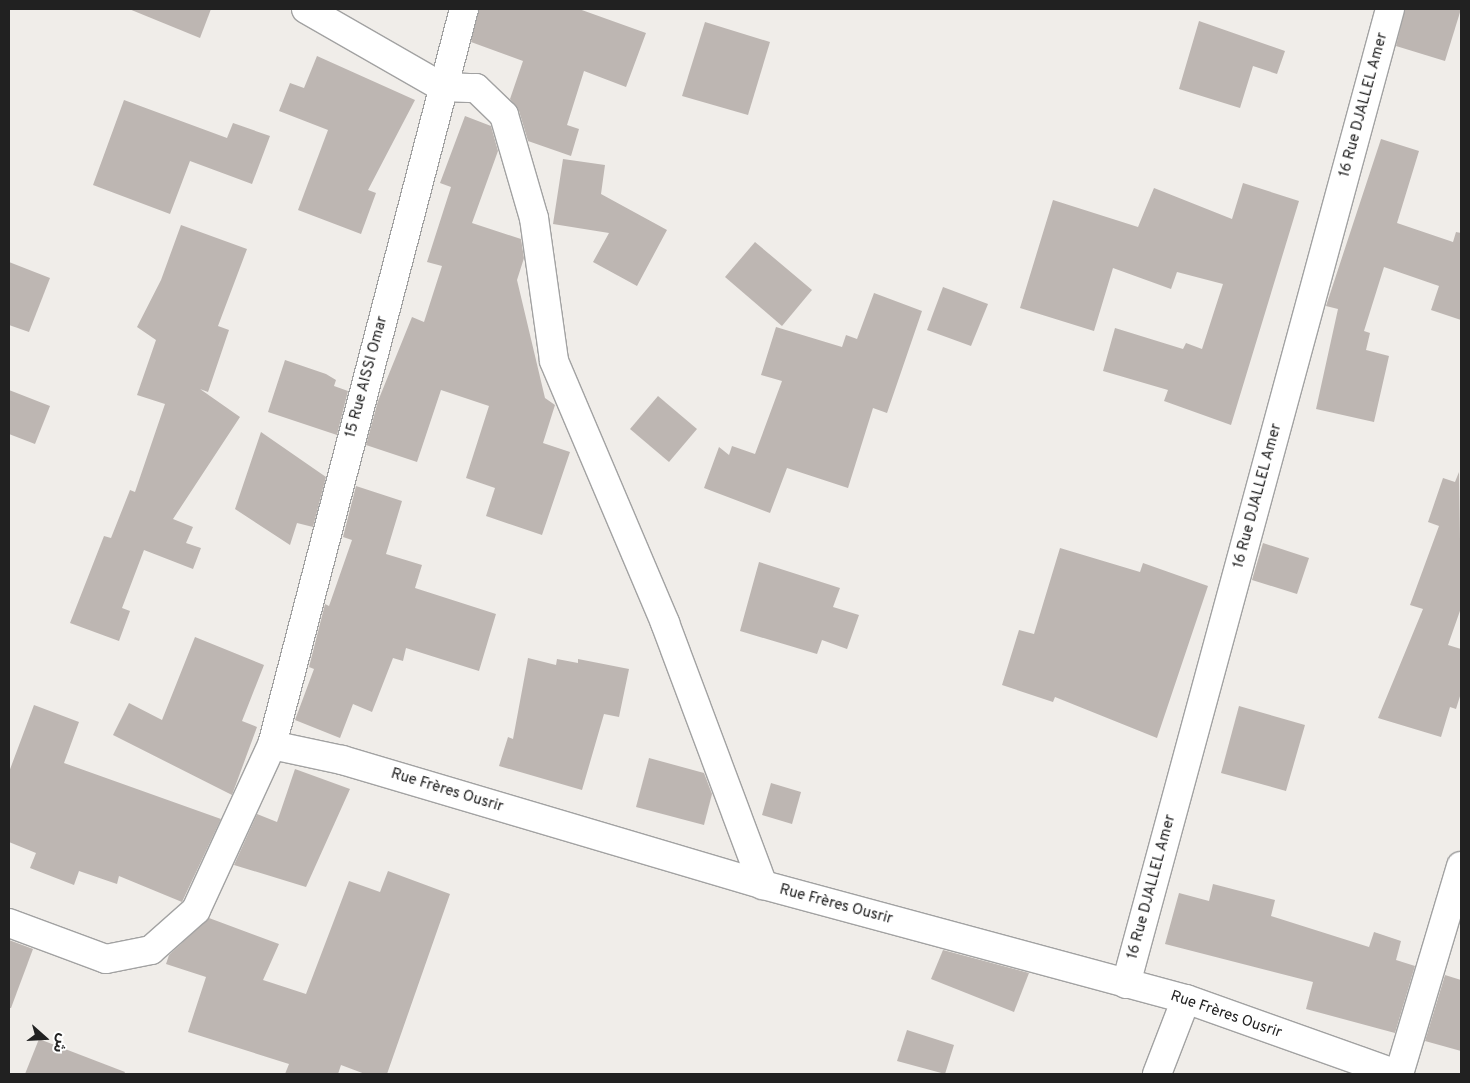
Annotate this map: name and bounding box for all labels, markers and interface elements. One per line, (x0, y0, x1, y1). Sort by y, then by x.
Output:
street label: 16 Rue DJALLEL Amer (1336, 30, 1392, 180)
street label: 15 Rue AISSI Omar (342, 314, 392, 440)
street label: 16 Rue DJALLEL Amer (1230, 421, 1286, 571)
street label: Rue Frères Ousrir (389, 765, 505, 817)
street label: 16 Rue DJALLEL Amer (1124, 812, 1180, 962)
street label: Rue Frères Ousrir (777, 881, 895, 929)
street label: Rue Frères Ousrir (1168, 987, 1284, 1043)
north arrow (20, 1013, 70, 1063)
text: ش (48, 1031, 71, 1055)

